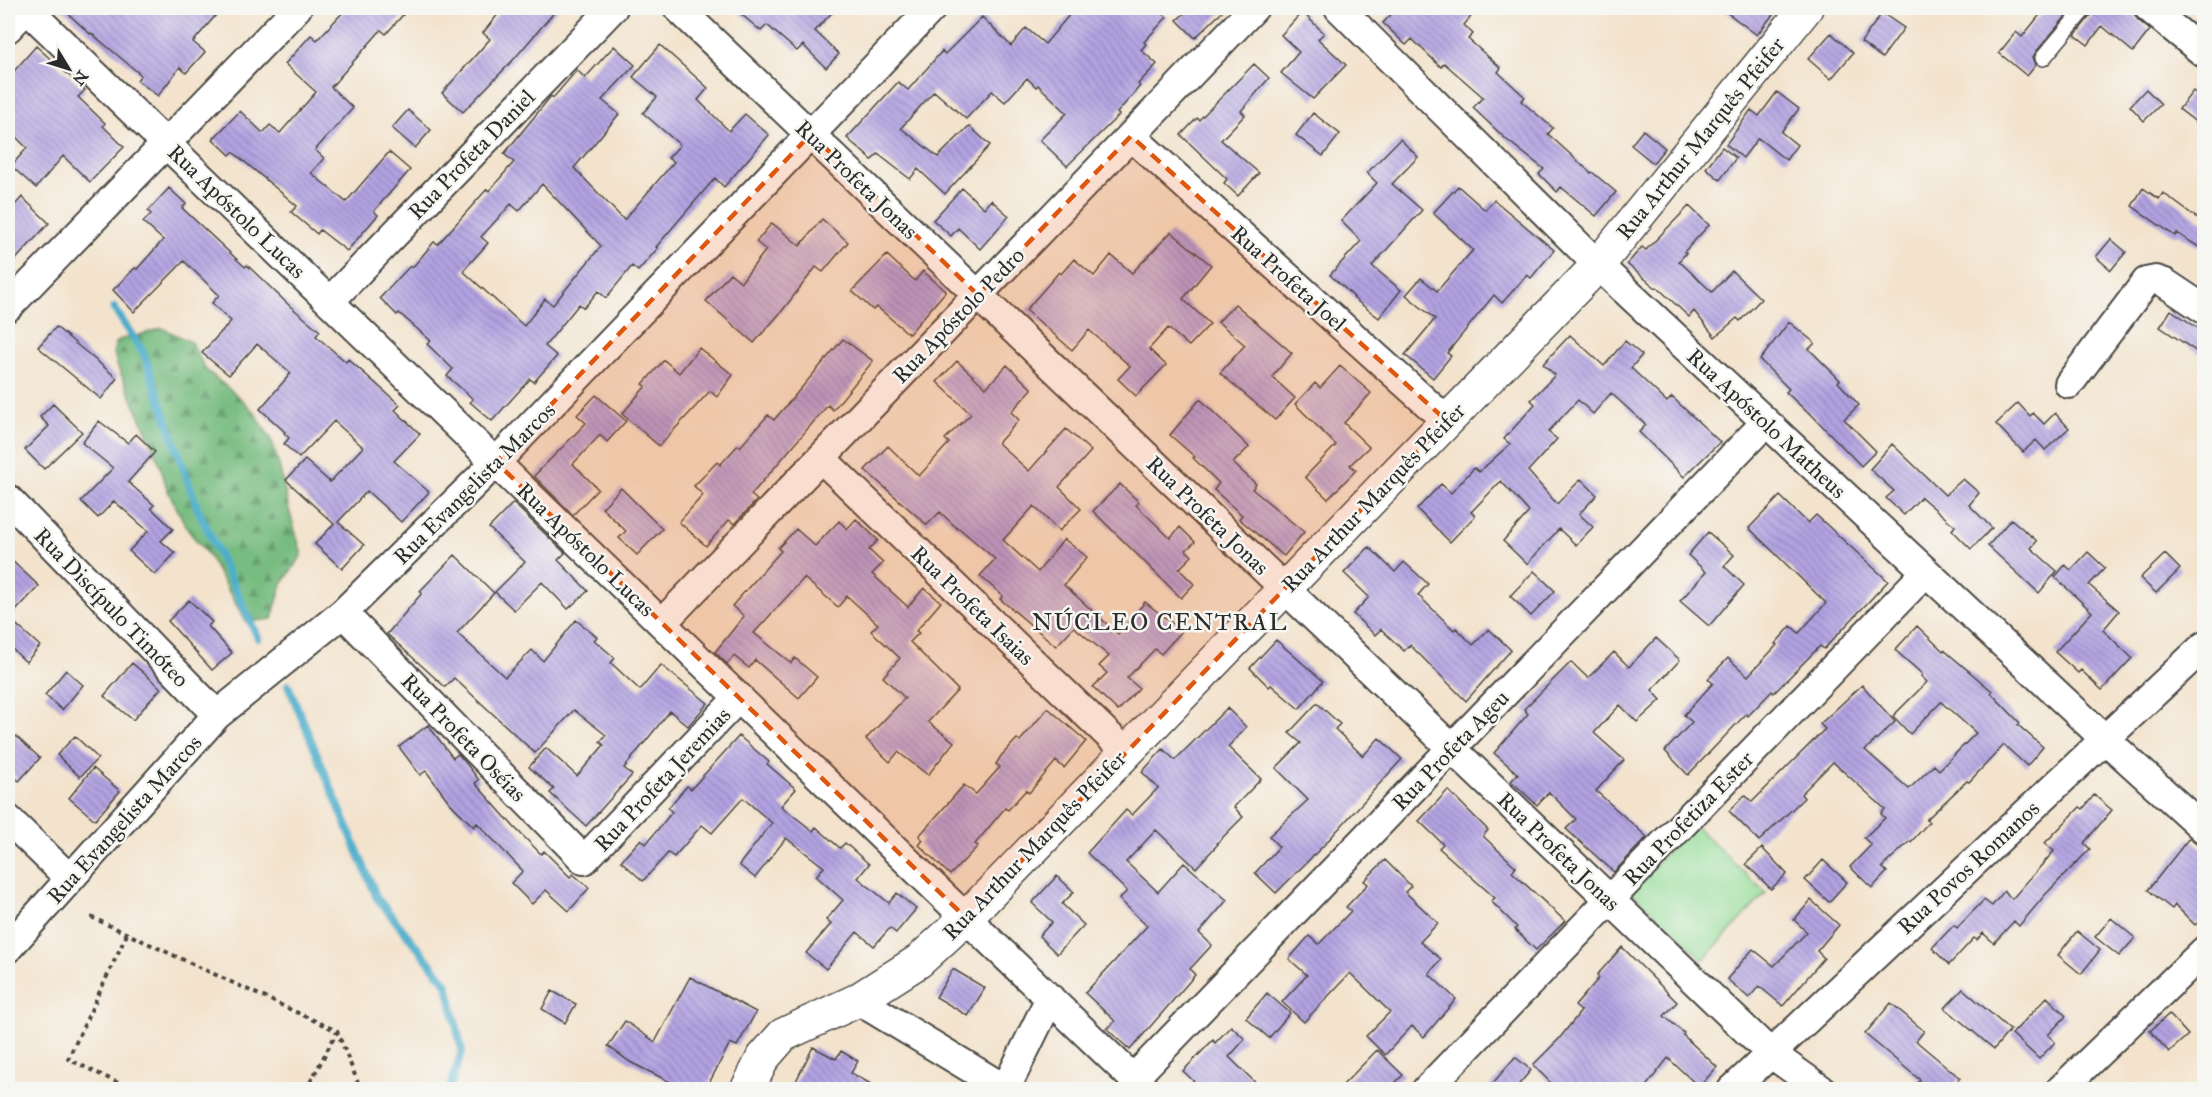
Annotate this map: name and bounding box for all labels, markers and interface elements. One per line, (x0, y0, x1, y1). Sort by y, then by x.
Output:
street label: Rua Arthur Marquês Pfeifer (1610, 31, 1791, 245)
north arrow (39, 39, 99, 99)
text: N (69, 67, 92, 89)
street label: Rua Profeta Daniel (402, 84, 540, 225)
street label: Rua Profeta Jonas (790, 114, 924, 245)
street label: Rua Apóstolo Lucas (162, 139, 311, 284)
street label: Rua Profeta Joel (1225, 220, 1352, 337)
street label: Rua Apóstolo Pedro (887, 242, 1030, 389)
street label: Rua Apóstolo Matheus (1681, 343, 1852, 504)
street label: Rua Evangelista Marcos (388, 397, 561, 570)
street label: Rua Arthur Marquês Pfeifer (1276, 397, 1471, 598)
street label: Rua Profeta Jonas (1141, 450, 1275, 581)
street label: Rua Apóstolo Lucas (511, 477, 660, 622)
street label: Rua Discípulo Timóteo (29, 522, 195, 693)
street label: Rua Profeta Isaias (905, 540, 1040, 671)
district label: NÚCLEO CENTRAL (1032, 607, 1288, 637)
street label: Rua Profeta Oséias (395, 667, 532, 807)
street label: Rua Profeta Ageu (1386, 684, 1515, 816)
street label: Rua Profeta Jeremias (588, 701, 736, 857)
street label: Rua Evangelista Marcos (41, 729, 207, 909)
street label: Rua Arthur Marquês Pfeifer (937, 745, 1132, 946)
street label: Rua Profetiza Ester (1617, 745, 1760, 891)
street label: Rua Profeta Jonas (1492, 786, 1626, 917)
street label: Rua Povos Romanos (1892, 795, 2045, 940)

